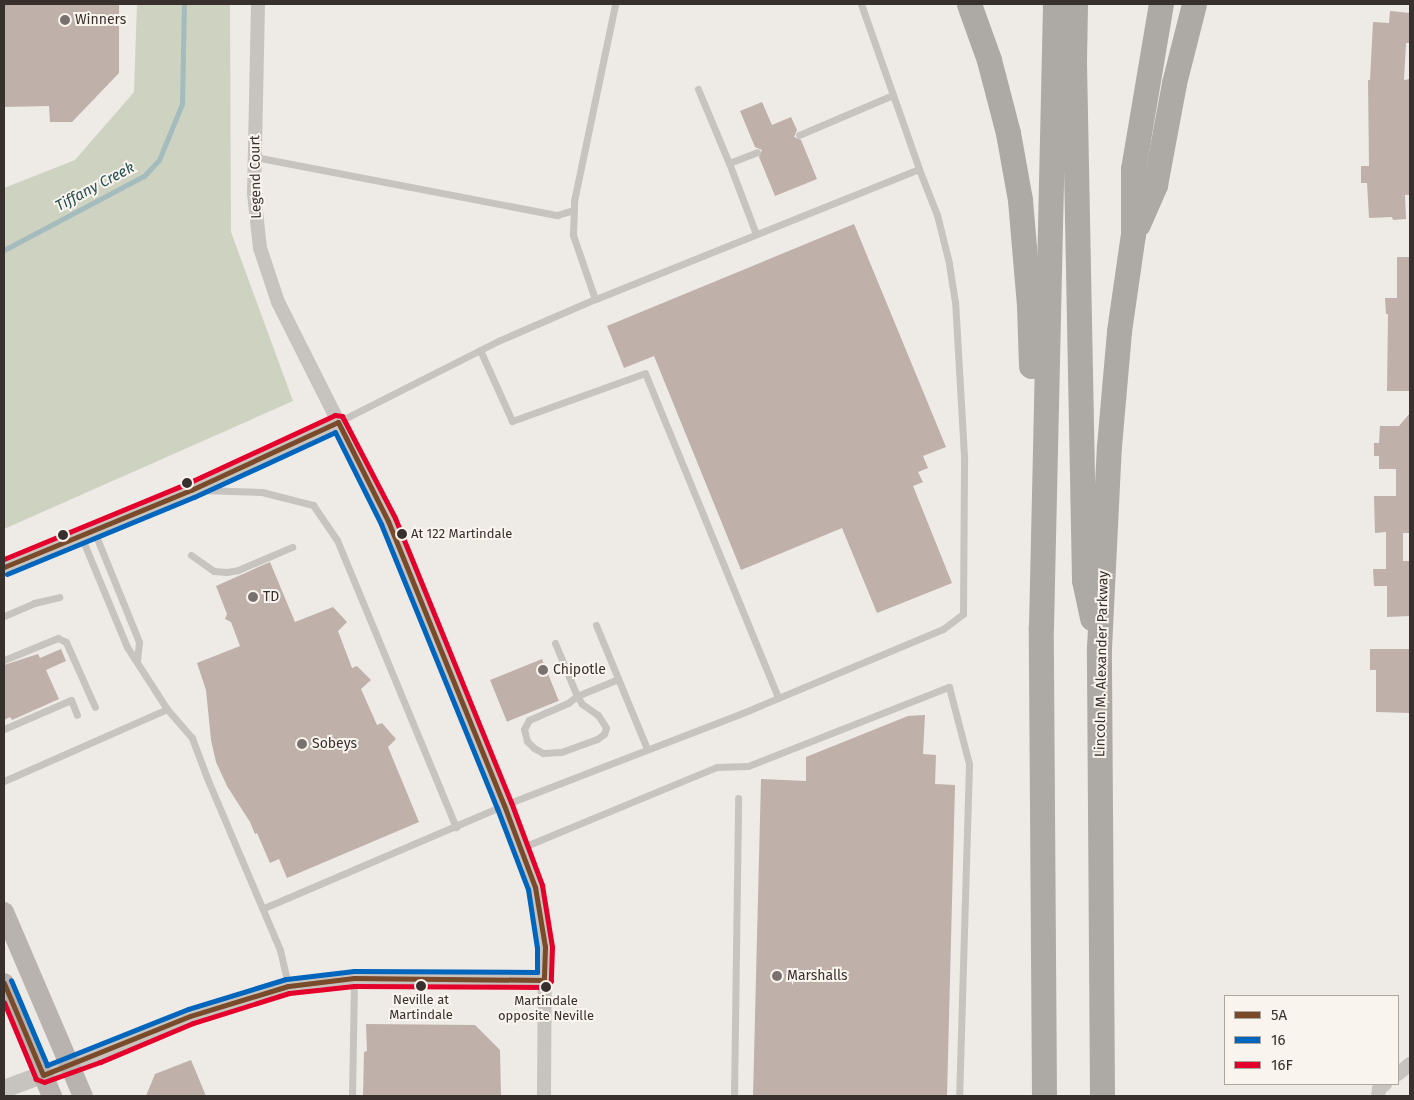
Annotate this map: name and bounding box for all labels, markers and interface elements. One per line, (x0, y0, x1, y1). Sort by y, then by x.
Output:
place label: Winners (75, 12, 126, 28)
marker: Winners (59, 14, 71, 26)
street label: Legend Court (247, 135, 265, 219)
water label: Tiffany Creek (52, 159, 138, 215)
unlabelled marker (182, 478, 192, 488)
place label: At 122 Martindale (411, 526, 512, 542)
marker: At 122 Martindale (397, 529, 407, 539)
unlabelled marker (58, 530, 68, 540)
street label: Lincoln M. Alexander Parkway (1092, 571, 1112, 757)
place label: TD (263, 589, 279, 605)
marker: TD (247, 591, 259, 603)
place label: Chipotle (553, 662, 606, 678)
marker: Chipotle (537, 664, 549, 676)
place label: Sobeys (312, 736, 357, 752)
marker: Sobeys (296, 738, 308, 750)
place label: Marshalls (787, 968, 848, 984)
marker: Marshalls (771, 970, 783, 982)
marker: Neville at Martindale (416, 981, 426, 991)
marker: Martindale opposite Neville (541, 982, 551, 992)
place label: Neville at Martindale (389, 993, 453, 1024)
place label: Martindale opposite Neville (498, 994, 594, 1025)
legend (1224, 995, 1399, 1085)
text: 5A (1271, 1006, 1287, 1024)
text: 16 (1271, 1031, 1286, 1049)
text: 16F (1271, 1056, 1293, 1074)

